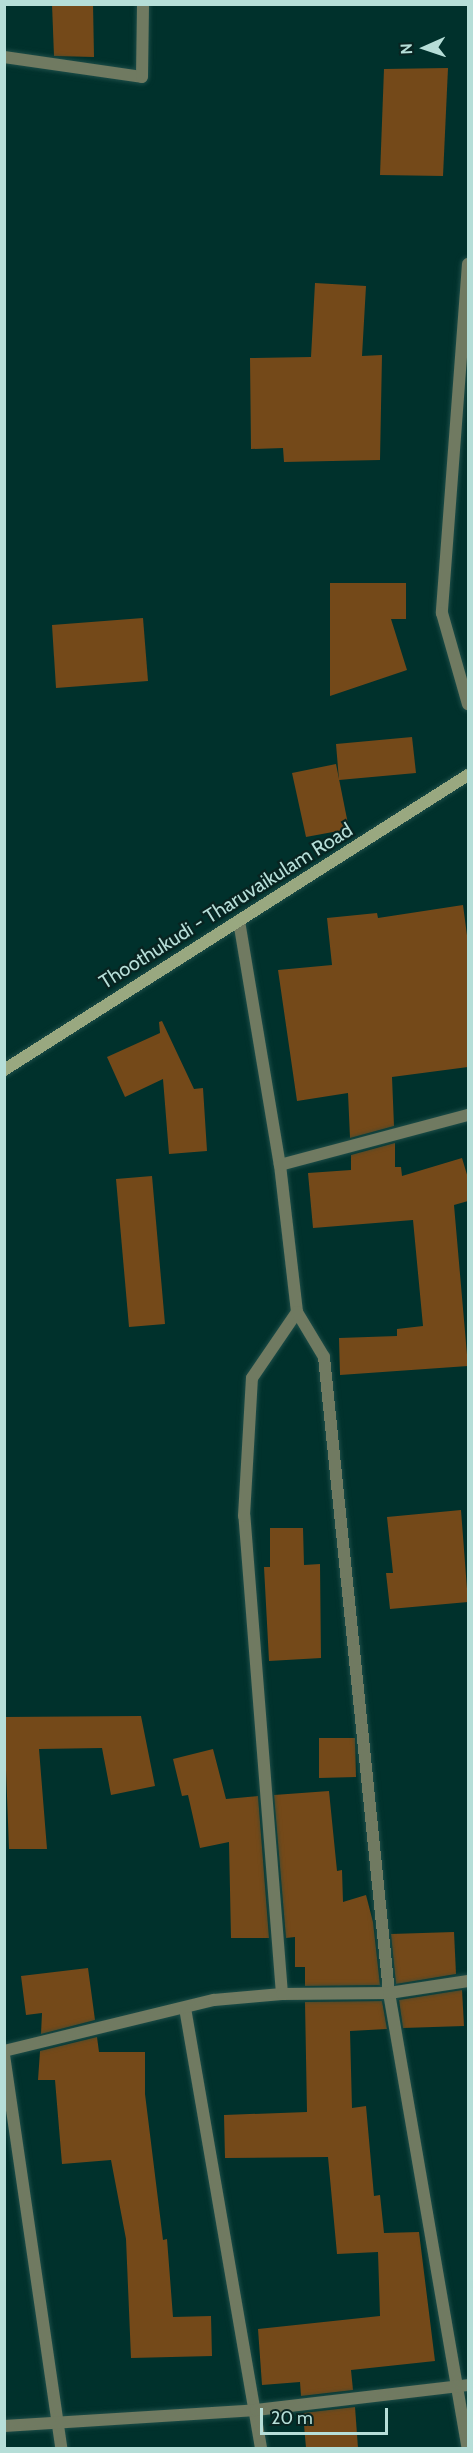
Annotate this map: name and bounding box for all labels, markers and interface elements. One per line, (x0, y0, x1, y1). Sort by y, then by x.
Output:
north arrow (395, 18, 455, 78)
text: N (397, 43, 416, 55)
street label: Thoothukudi - Tharuvaikulam Road (95, 818, 357, 994)
scale bar (263, 2396, 390, 2434)
text: 20 m (271, 2407, 313, 2429)

